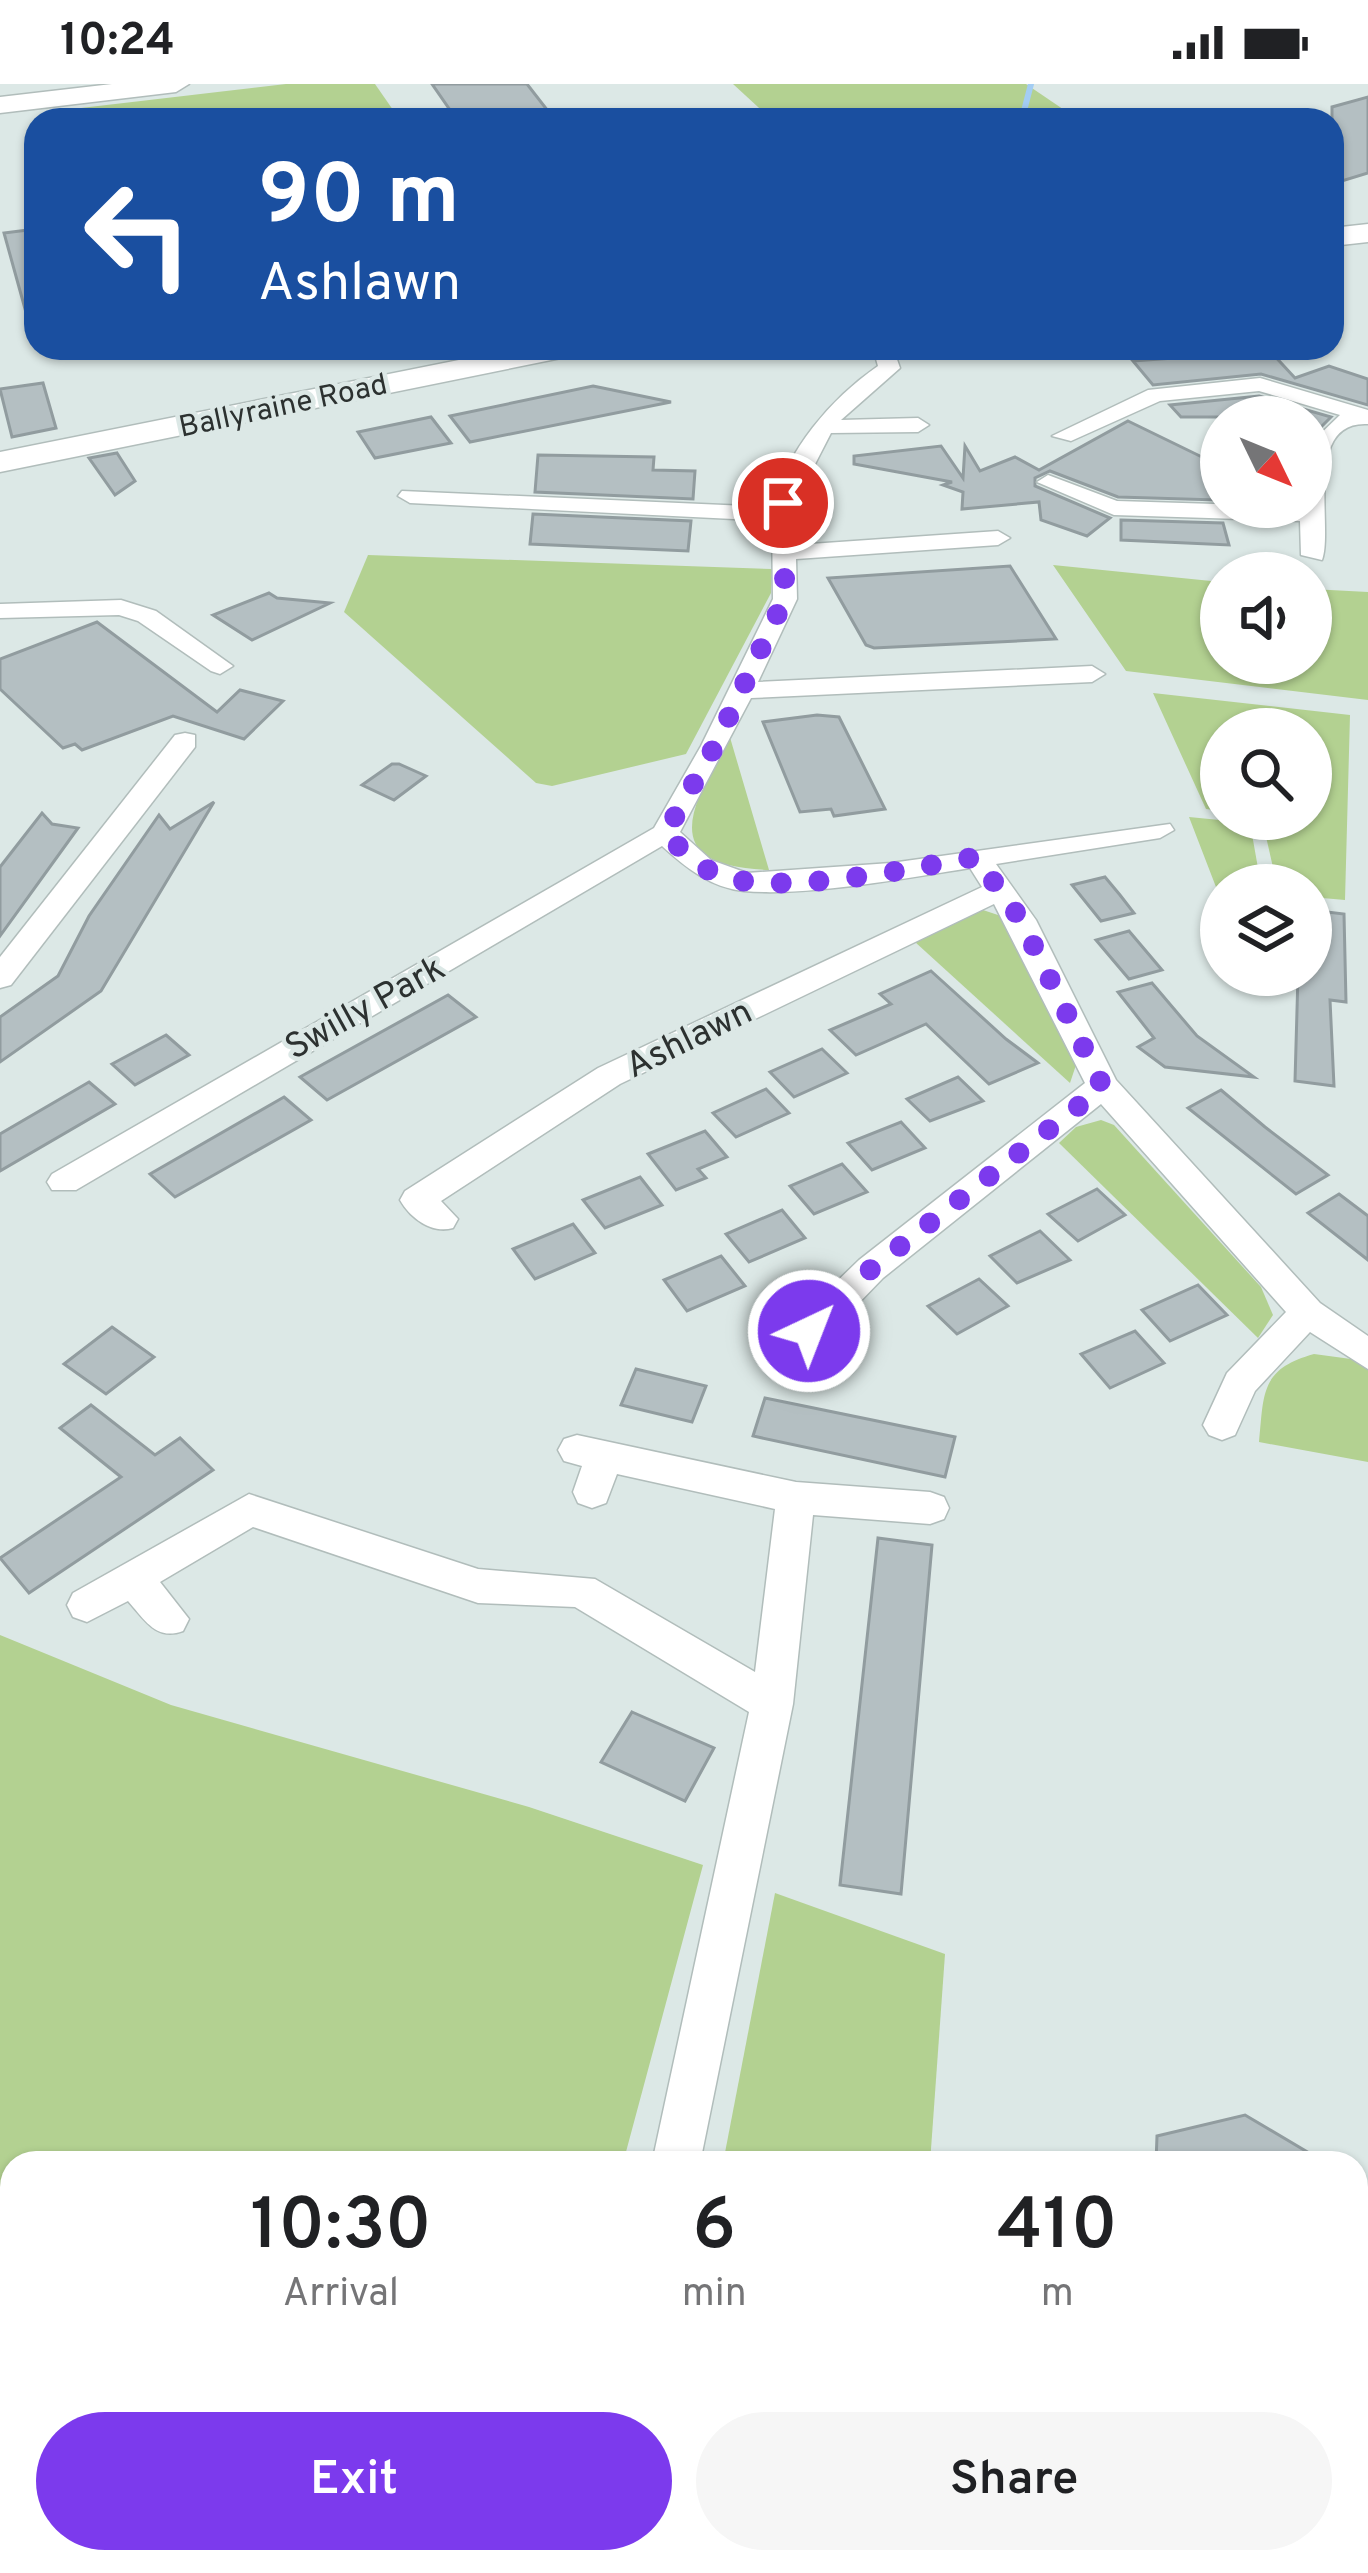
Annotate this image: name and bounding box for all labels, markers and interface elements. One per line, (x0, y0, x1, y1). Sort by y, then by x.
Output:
text: 10:24 (60, 14, 175, 71)
text: 90 m (258, 147, 460, 253)
icon: left (60, 156, 216, 312)
text: Ashlawn (258, 251, 461, 320)
street label: Ballyraine Road (176, 367, 391, 448)
north arrow (1200, 396, 1332, 528)
map controls (1200, 396, 1332, 996)
pin (732, 452, 834, 554)
icon: arrive (750, 470, 816, 536)
button: sound (1200, 552, 1332, 684)
button: search (1200, 708, 1332, 840)
button: layers (1200, 864, 1332, 996)
street label: Swilly Park (278, 947, 454, 1072)
street label: Ashlawn (619, 990, 761, 1091)
position arrow (746, 1268, 872, 1394)
text: 10:30 (250, 2183, 432, 2275)
text: 6 (692, 2183, 736, 2275)
text: 410 (997, 2183, 1118, 2275)
text: Arrival (283, 2271, 399, 2320)
text: min (682, 2271, 747, 2320)
text: m (1041, 2271, 1074, 2320)
button: Exit (36, 2412, 672, 2550)
button: Share (696, 2412, 1332, 2550)

